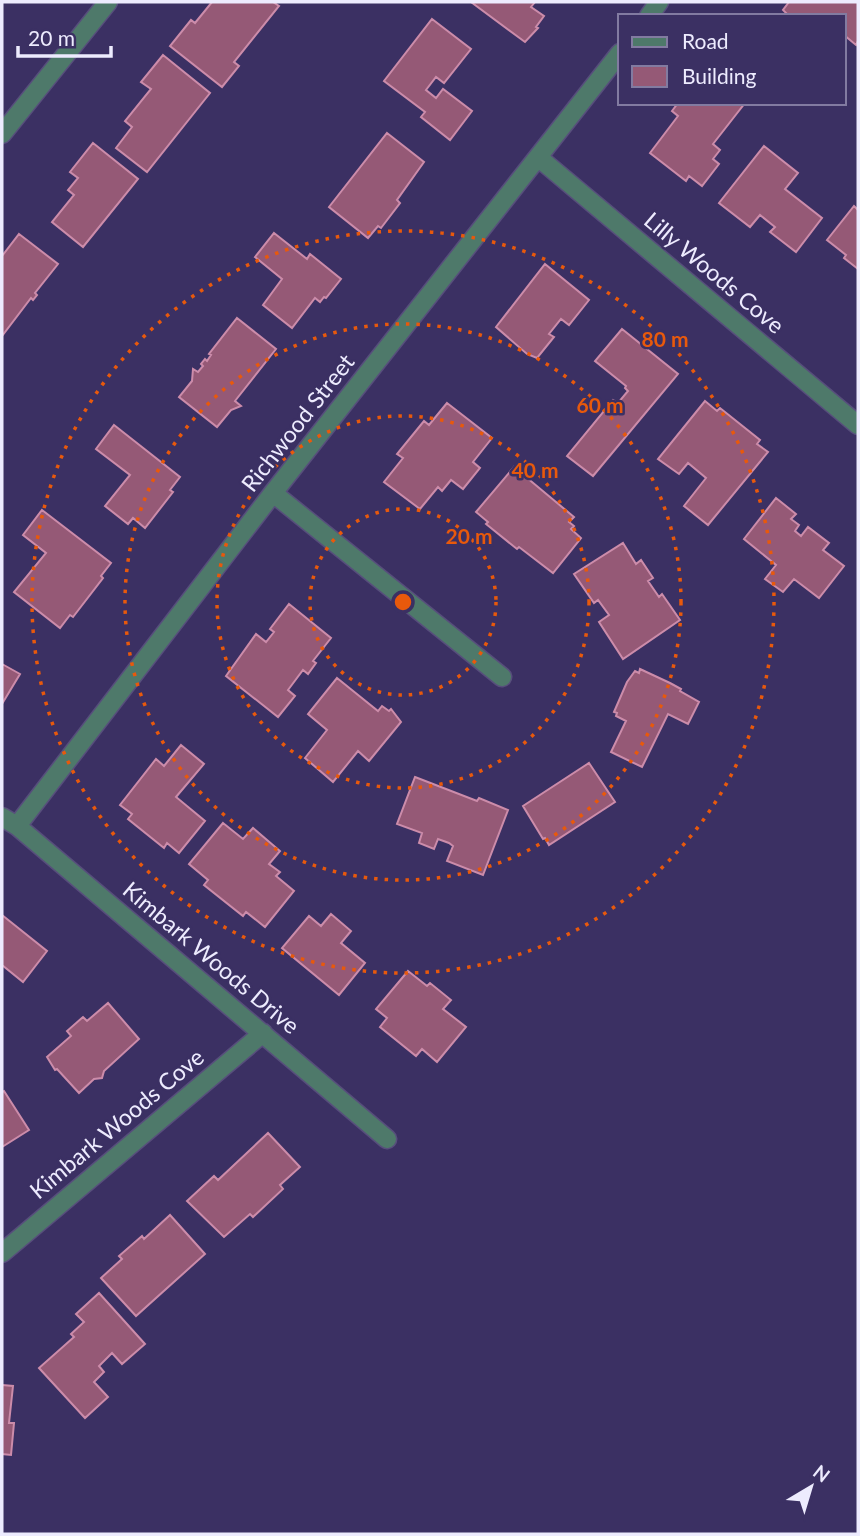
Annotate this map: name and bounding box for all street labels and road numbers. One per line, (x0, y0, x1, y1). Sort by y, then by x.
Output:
street label: Lilly Woods Cove (639, 206, 790, 339)
street label: Richwood Street (235, 347, 360, 497)
street label: Kimbark Woods Drive (118, 875, 306, 1039)
street label: Kimbark Woods Cove (24, 1042, 209, 1204)

